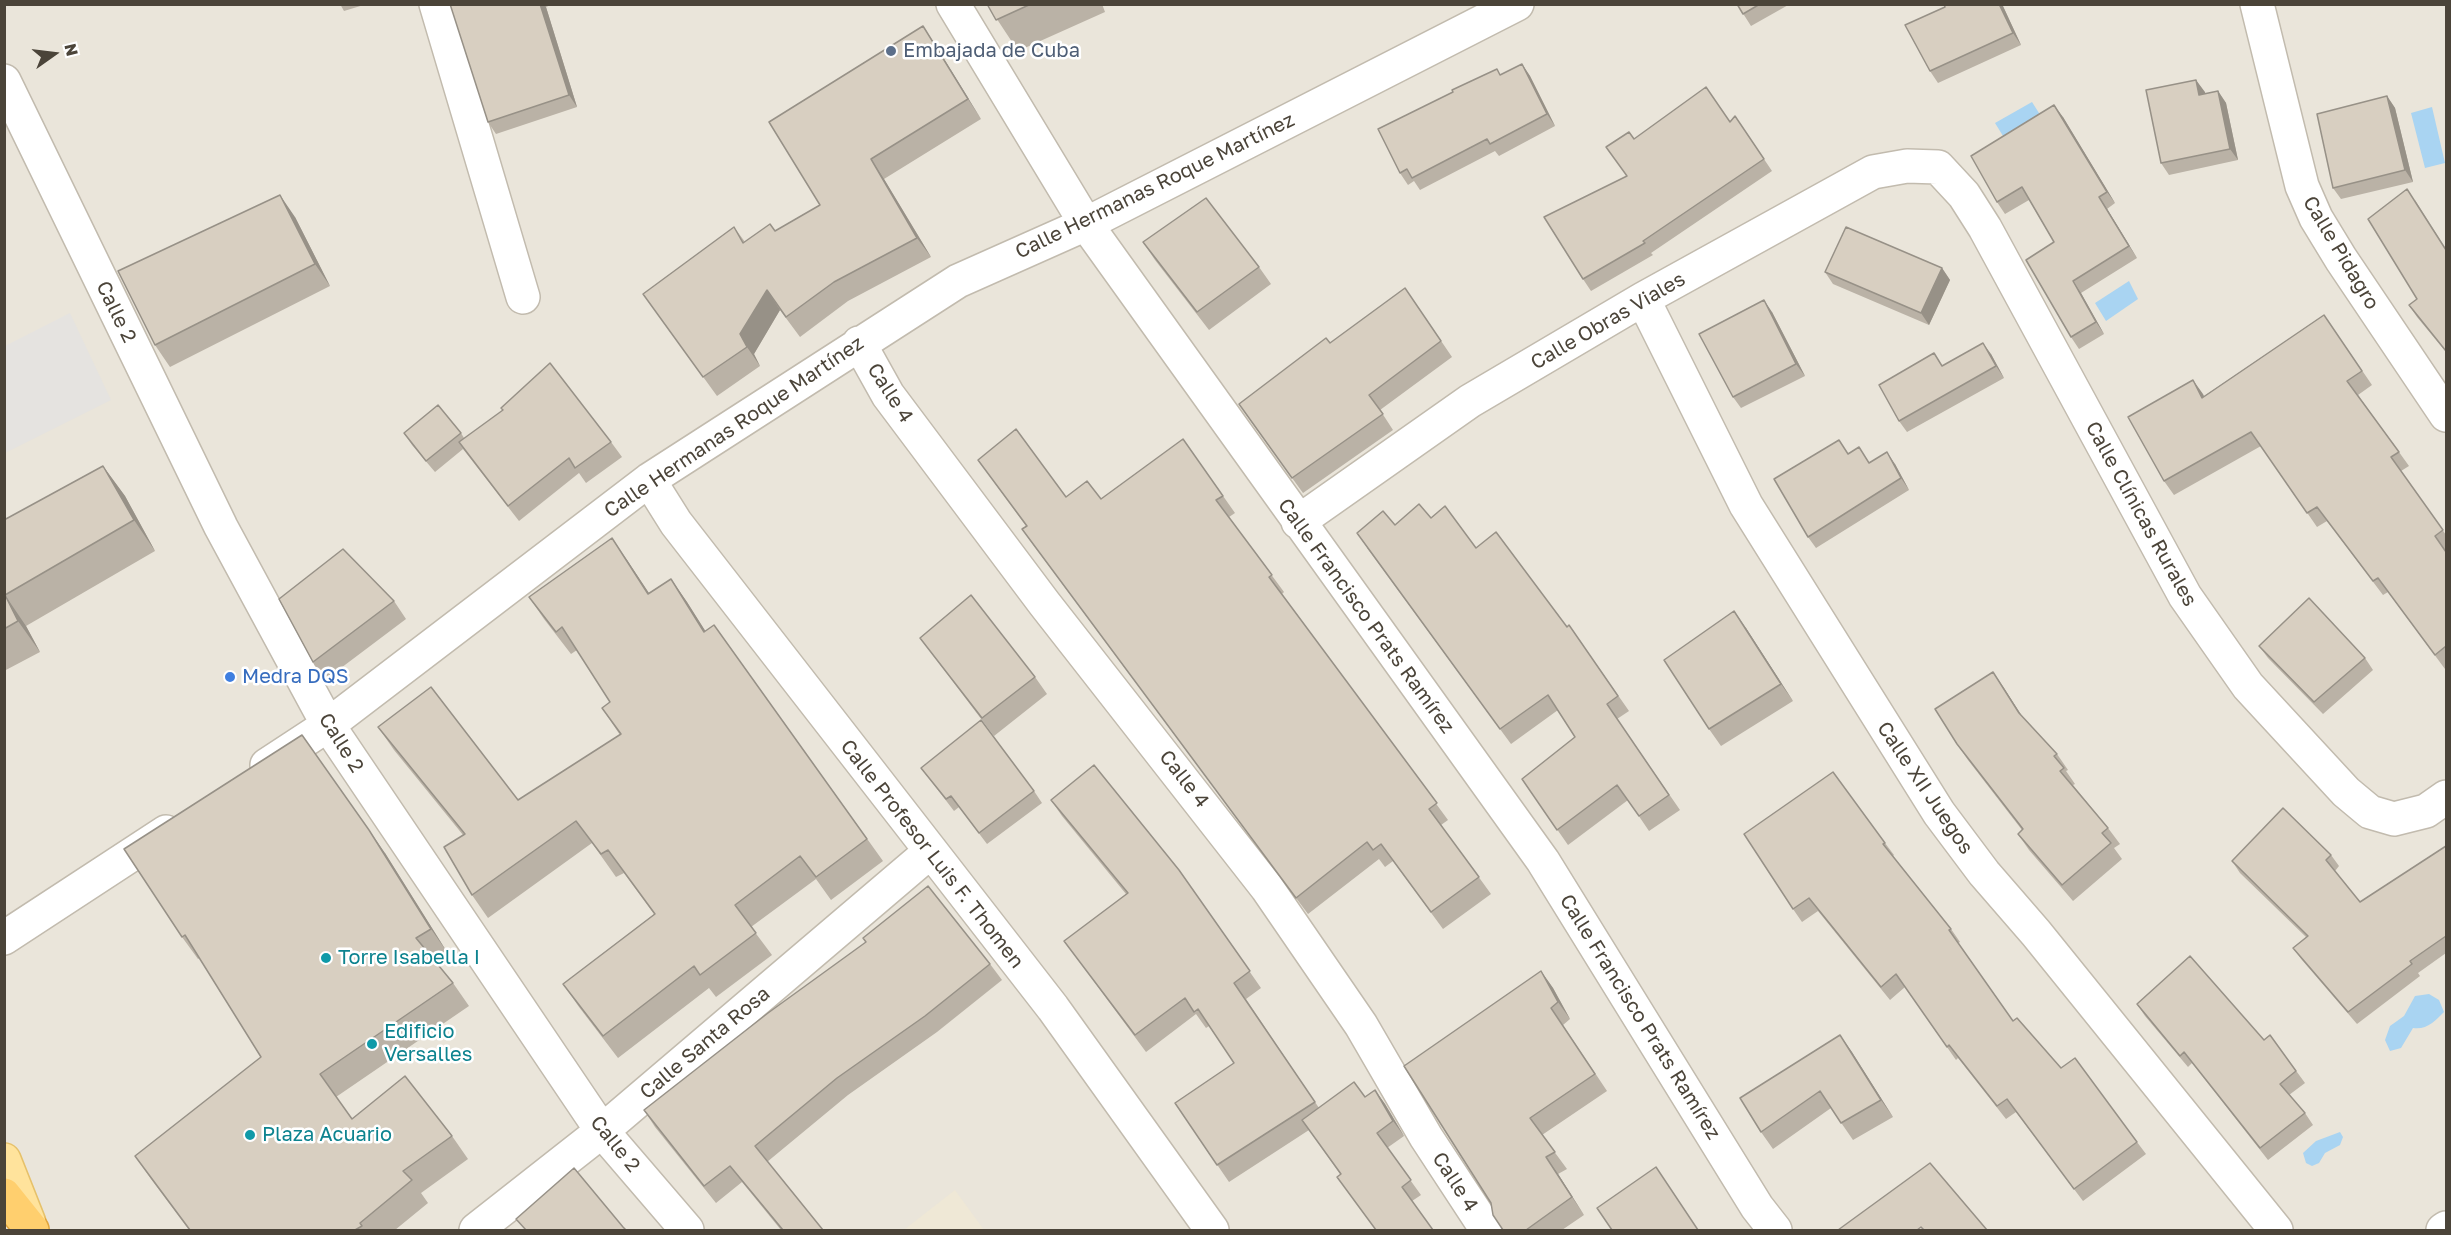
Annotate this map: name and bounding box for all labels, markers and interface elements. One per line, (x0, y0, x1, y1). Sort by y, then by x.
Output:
north arrow (24, 24, 84, 84)
place label: Embajada de Cuba (903, 39, 1080, 63)
text: N (60, 41, 83, 58)
marker: Embajada de Cuba (884, 44, 898, 58)
street label: Calle Hermanas Roque Martínez (1012, 108, 1298, 264)
street label: Calle Pidagro (2298, 192, 2384, 314)
street label: Calle Obras Viales (1527, 267, 1689, 375)
street label: Calle 2 (91, 277, 141, 347)
street label: Calle Hermanas Roque Martínez (600, 331, 868, 523)
street label: Calle 4 (862, 359, 918, 427)
street label: Calle Clínicas Rurales (2080, 417, 2202, 611)
street label: Calle Francisco Prats Ramírez (1273, 494, 1459, 738)
place label: Medra DQS (242, 665, 349, 689)
marker: Medra DQS (223, 670, 237, 684)
street label: Calle 2 (313, 709, 369, 777)
street label: Calle XII Juegos (1872, 717, 1978, 859)
street label: Calle Profesor Luis F. Thomen (835, 735, 1029, 973)
street label: Calle 4 (1154, 745, 1214, 813)
street label: Calle Francisco Prats Ramírez (1554, 890, 1726, 1144)
place label: Torre Isabella I (338, 946, 480, 970)
marker: Torre Isabella I (319, 951, 333, 965)
street label: Calle Santa Rosa (635, 982, 775, 1104)
place label: Edificio Versalles (384, 1020, 472, 1067)
marker: Edificio Versalles (365, 1037, 379, 1051)
street label: Calle 2 (585, 1111, 645, 1177)
place label: Plaza Acuario (262, 1123, 392, 1147)
marker: Plaza Acuario (243, 1128, 257, 1142)
street label: Calle 4 (1427, 1148, 1483, 1216)

